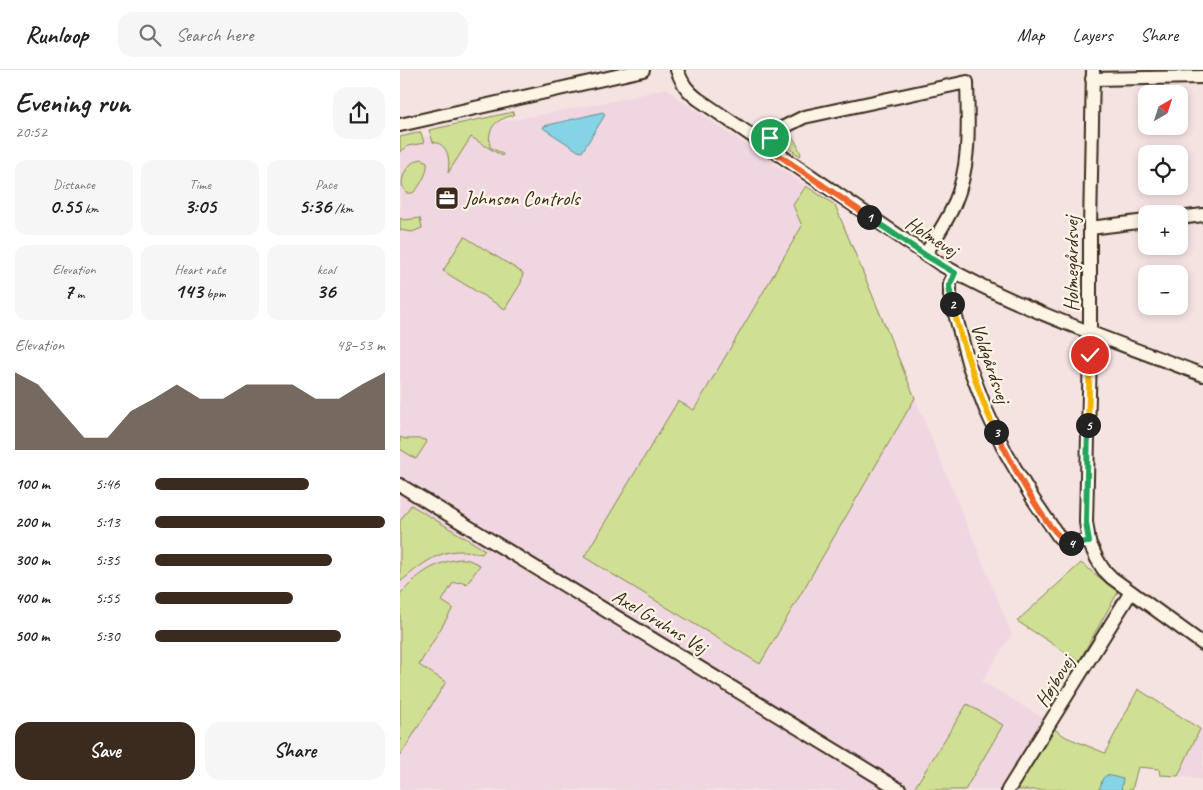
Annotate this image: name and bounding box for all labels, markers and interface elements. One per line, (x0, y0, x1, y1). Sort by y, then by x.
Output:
search box (118, 12, 468, 57)
text: Runloop (25, 20, 88, 50)
icon: search (136, 21, 164, 49)
text: Search here (176, 23, 253, 47)
text: Map (1017, 24, 1045, 46)
text: Layers (1073, 24, 1112, 46)
text: Share (1140, 24, 1178, 46)
text: Evening run (15, 85, 130, 120)
north arrow (1138, 85, 1188, 135)
map controls (1138, 85, 1188, 315)
button: share (333, 87, 385, 139)
pin (749, 117, 791, 159)
text: 20:52 (15, 122, 47, 142)
icon: arrive (756, 124, 784, 152)
button: locate (1138, 145, 1188, 195)
text: Distance (53, 176, 95, 193)
text: Time (189, 176, 211, 193)
text: Pace (315, 176, 337, 193)
office icon: Johnson Controls (434, 185, 460, 211)
place label: Johnson Controls (463, 186, 582, 211)
text: 0.55 (50, 193, 81, 219)
text: 3:05 (184, 193, 216, 219)
text: 5:36 (299, 193, 331, 219)
text: km (81, 200, 98, 217)
text: /km (331, 200, 353, 217)
pin: 1 (856, 204, 882, 230)
button: + (1138, 205, 1188, 255)
text: 1 (866, 209, 873, 226)
street label: Holmevej (901, 210, 964, 264)
street label: Holmegårdsvej (1059, 213, 1084, 312)
text: Elevation (52, 261, 96, 278)
text: Heart rate (174, 261, 226, 278)
text: kcal (317, 261, 335, 278)
button: − (1138, 265, 1188, 315)
text: 7 (64, 278, 73, 304)
text: 143 (175, 278, 203, 304)
text: 36 (316, 278, 336, 304)
text: m (73, 285, 84, 302)
text: bpm (203, 285, 225, 302)
pin: 2 (940, 292, 964, 316)
text: 2 (949, 296, 956, 313)
street label: Voldgårdsvej (965, 320, 1017, 409)
pin (1069, 334, 1111, 376)
text: Elevation (15, 335, 64, 355)
text: 48–53 m (336, 335, 385, 355)
icon: check (1076, 341, 1104, 369)
pin: 5 (1076, 412, 1100, 438)
text: 5 (1085, 417, 1092, 434)
pin: 3 (984, 420, 1008, 444)
text: 3 (993, 424, 1000, 441)
text: 100 m (15, 474, 50, 494)
text: 5:46 (95, 474, 120, 494)
text: 200 m (15, 512, 50, 532)
text: 5:13 (95, 512, 120, 532)
pin: 4 (1058, 530, 1084, 556)
text: 4 (1068, 535, 1075, 552)
text: 300 m (15, 550, 50, 570)
text: 5:35 (95, 550, 120, 570)
street label: Axel Gruhns Vej (608, 583, 713, 660)
text: 400 m (15, 588, 50, 608)
text: 5:55 (95, 588, 120, 608)
text: 500 m (15, 626, 49, 646)
text: 5:30 (95, 626, 120, 646)
street label: Højbovej (1029, 650, 1081, 711)
button: Save (15, 722, 195, 780)
button: Share (205, 722, 385, 780)

